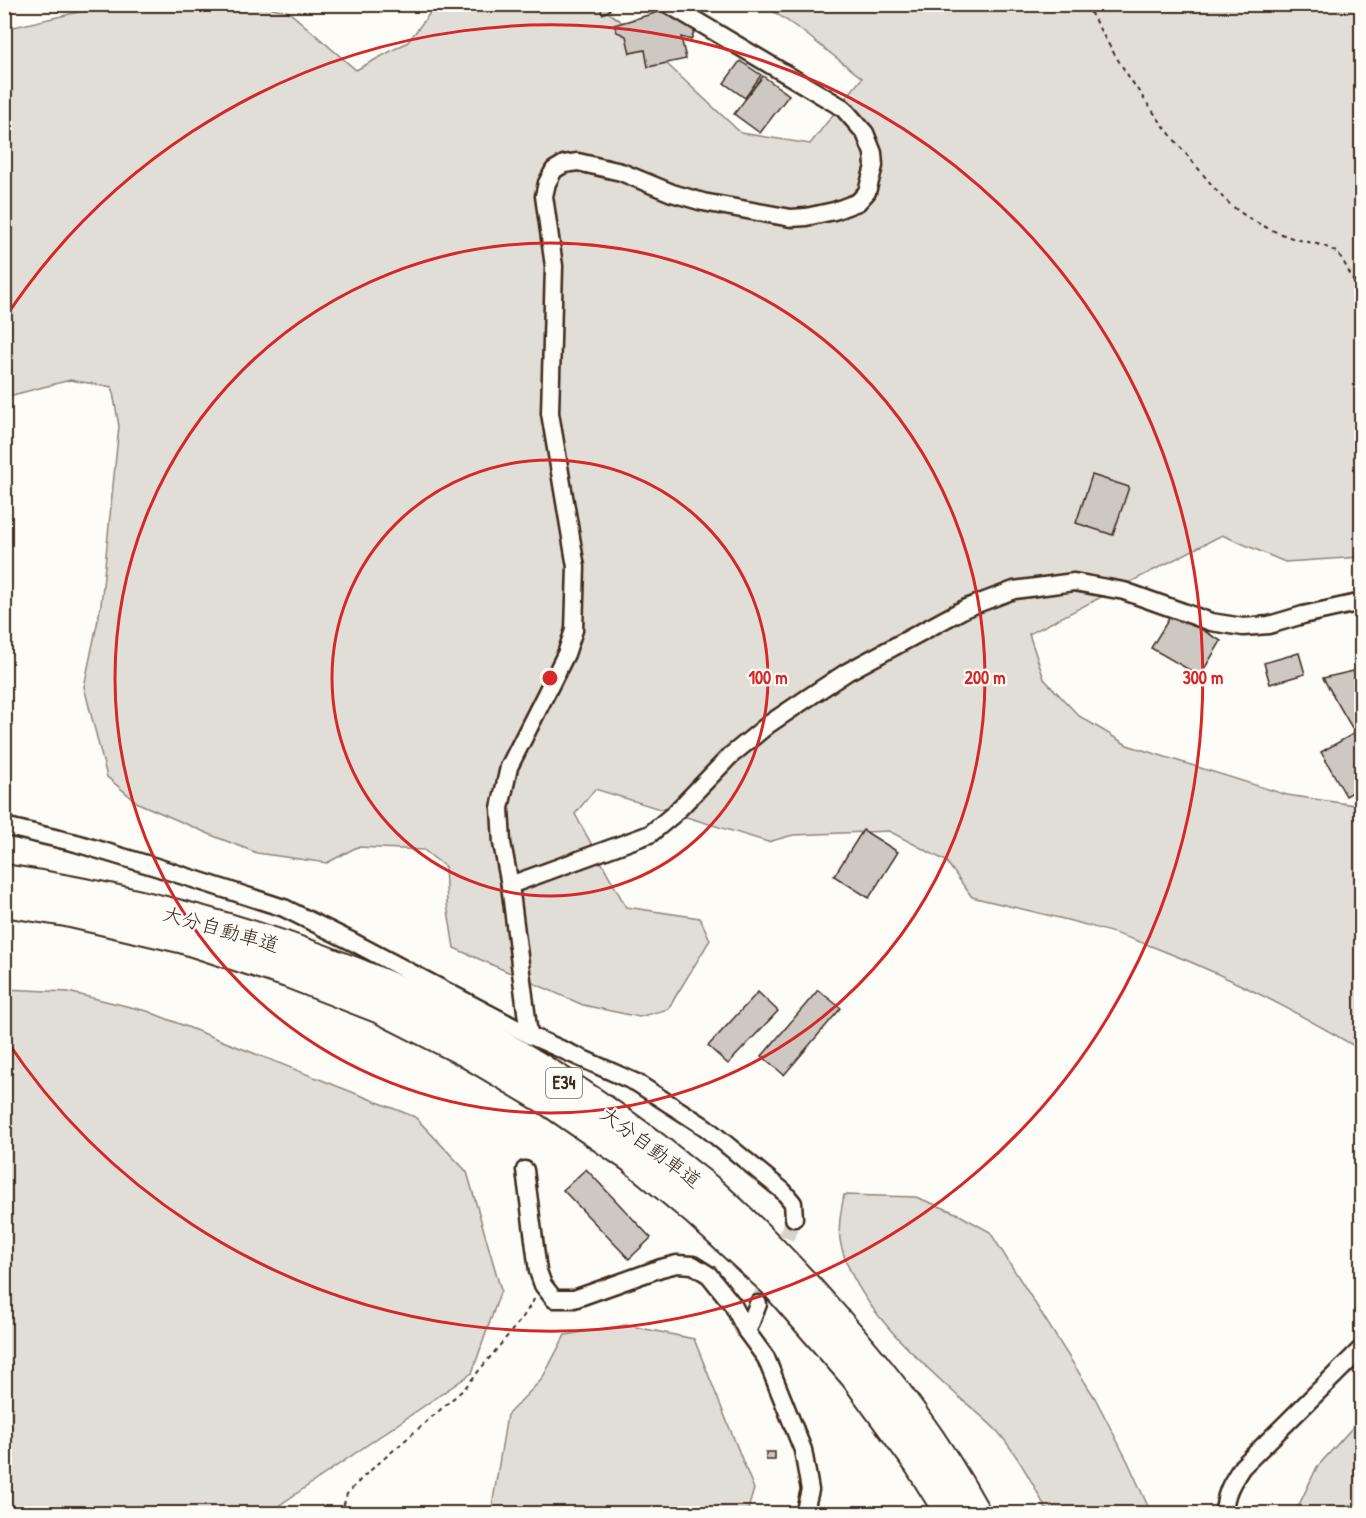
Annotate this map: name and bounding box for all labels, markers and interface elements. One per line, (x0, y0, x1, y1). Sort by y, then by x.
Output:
text: 100 m (748, 665, 788, 690)
text: 200 m (965, 665, 1005, 690)
text: 300 m (1183, 665, 1223, 690)
centre of rings (540, 668, 560, 688)
street label: 大分自動車道 (160, 899, 283, 958)
road number: E34 (546, 1068, 582, 1098)
street label: 大分自動車道 (595, 1100, 707, 1193)

